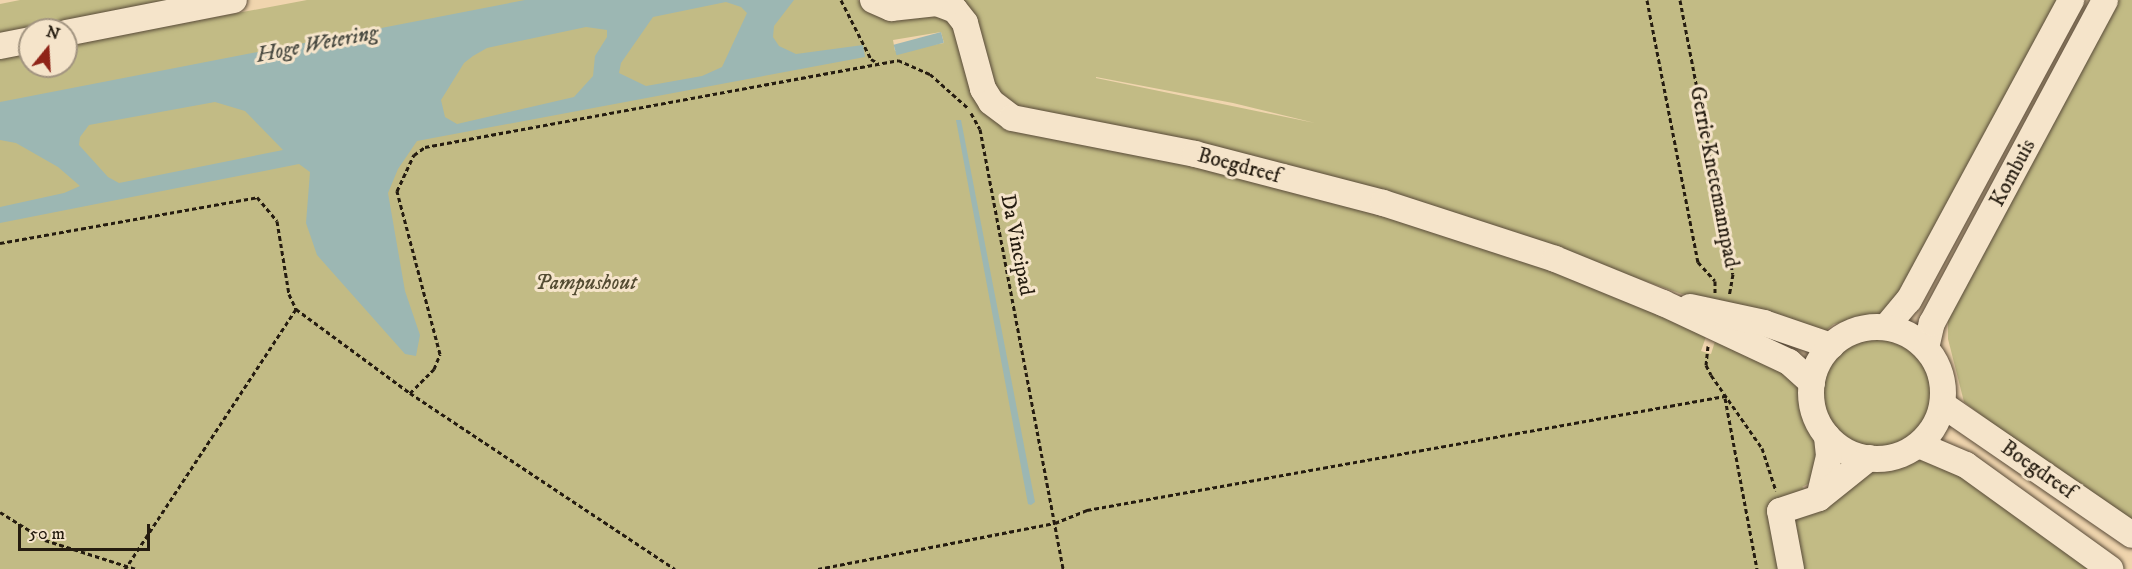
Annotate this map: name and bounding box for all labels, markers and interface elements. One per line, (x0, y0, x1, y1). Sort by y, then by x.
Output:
north arrow (18, 18, 78, 78)
water label: Hoge Wetering (254, 19, 380, 69)
text: N (44, 21, 62, 44)
street label: Gerrie Knetemannpad (1684, 84, 1744, 270)
street label: Kombuis (1985, 135, 2041, 211)
street label: Boegdreef (1195, 143, 1283, 189)
street label: Da Vincipad (995, 192, 1039, 298)
park label: Pampushout (535, 270, 637, 296)
street label: Boegdreef (1996, 435, 2080, 505)
scale bar (21, 512, 153, 550)
text: 50 m (29, 523, 65, 545)

